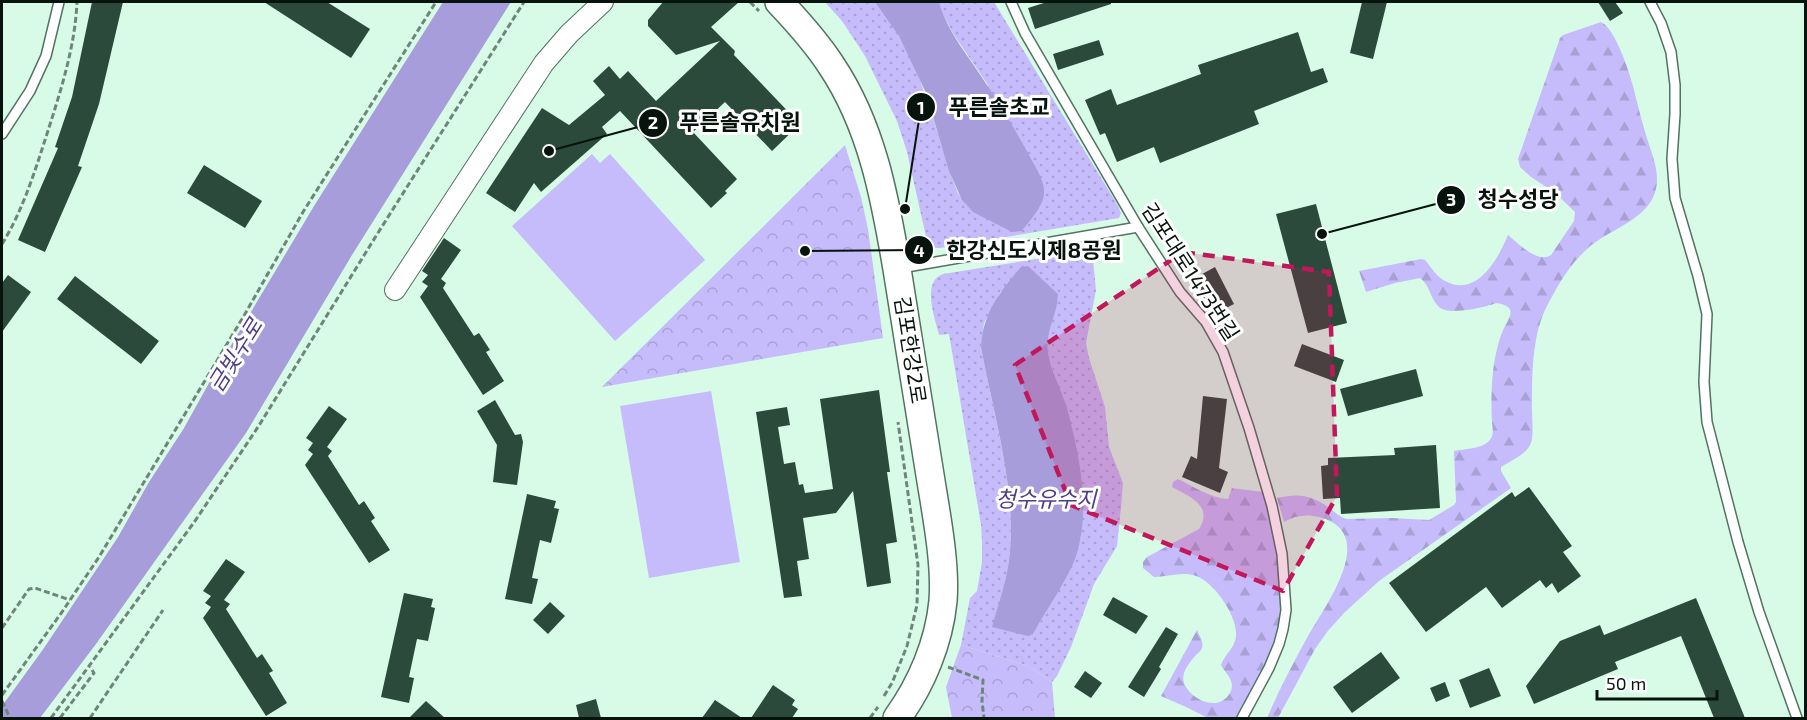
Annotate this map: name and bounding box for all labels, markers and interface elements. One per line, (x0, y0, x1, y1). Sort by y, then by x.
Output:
callout: 푸른솔초교 (906, 87, 1061, 127)
text: 푸른솔초교 (948, 93, 1050, 119)
text: 1 (917, 96, 925, 118)
callout: 푸른솔유치원 (638, 103, 813, 143)
text: 푸른솔유치원 (679, 108, 801, 134)
text: 2 (648, 111, 658, 133)
callout: 청수성당 (1436, 180, 1571, 220)
text: 청수성당 (1478, 185, 1558, 211)
text: 3 (1446, 188, 1456, 210)
street label: 김포대로1473번길 (1137, 197, 1245, 345)
callout: 한강신도시제8공원 (904, 230, 1134, 270)
text: 한강신도시제8공원 (946, 236, 1122, 262)
text: 4 (913, 239, 925, 261)
street label: 김포한강2로 (891, 294, 932, 405)
water label: 금빛수로 (202, 312, 268, 396)
water label: 청수유수지 (995, 485, 1098, 511)
scale bar (1597, 663, 1717, 701)
text: 50 m (1606, 672, 1646, 694)

